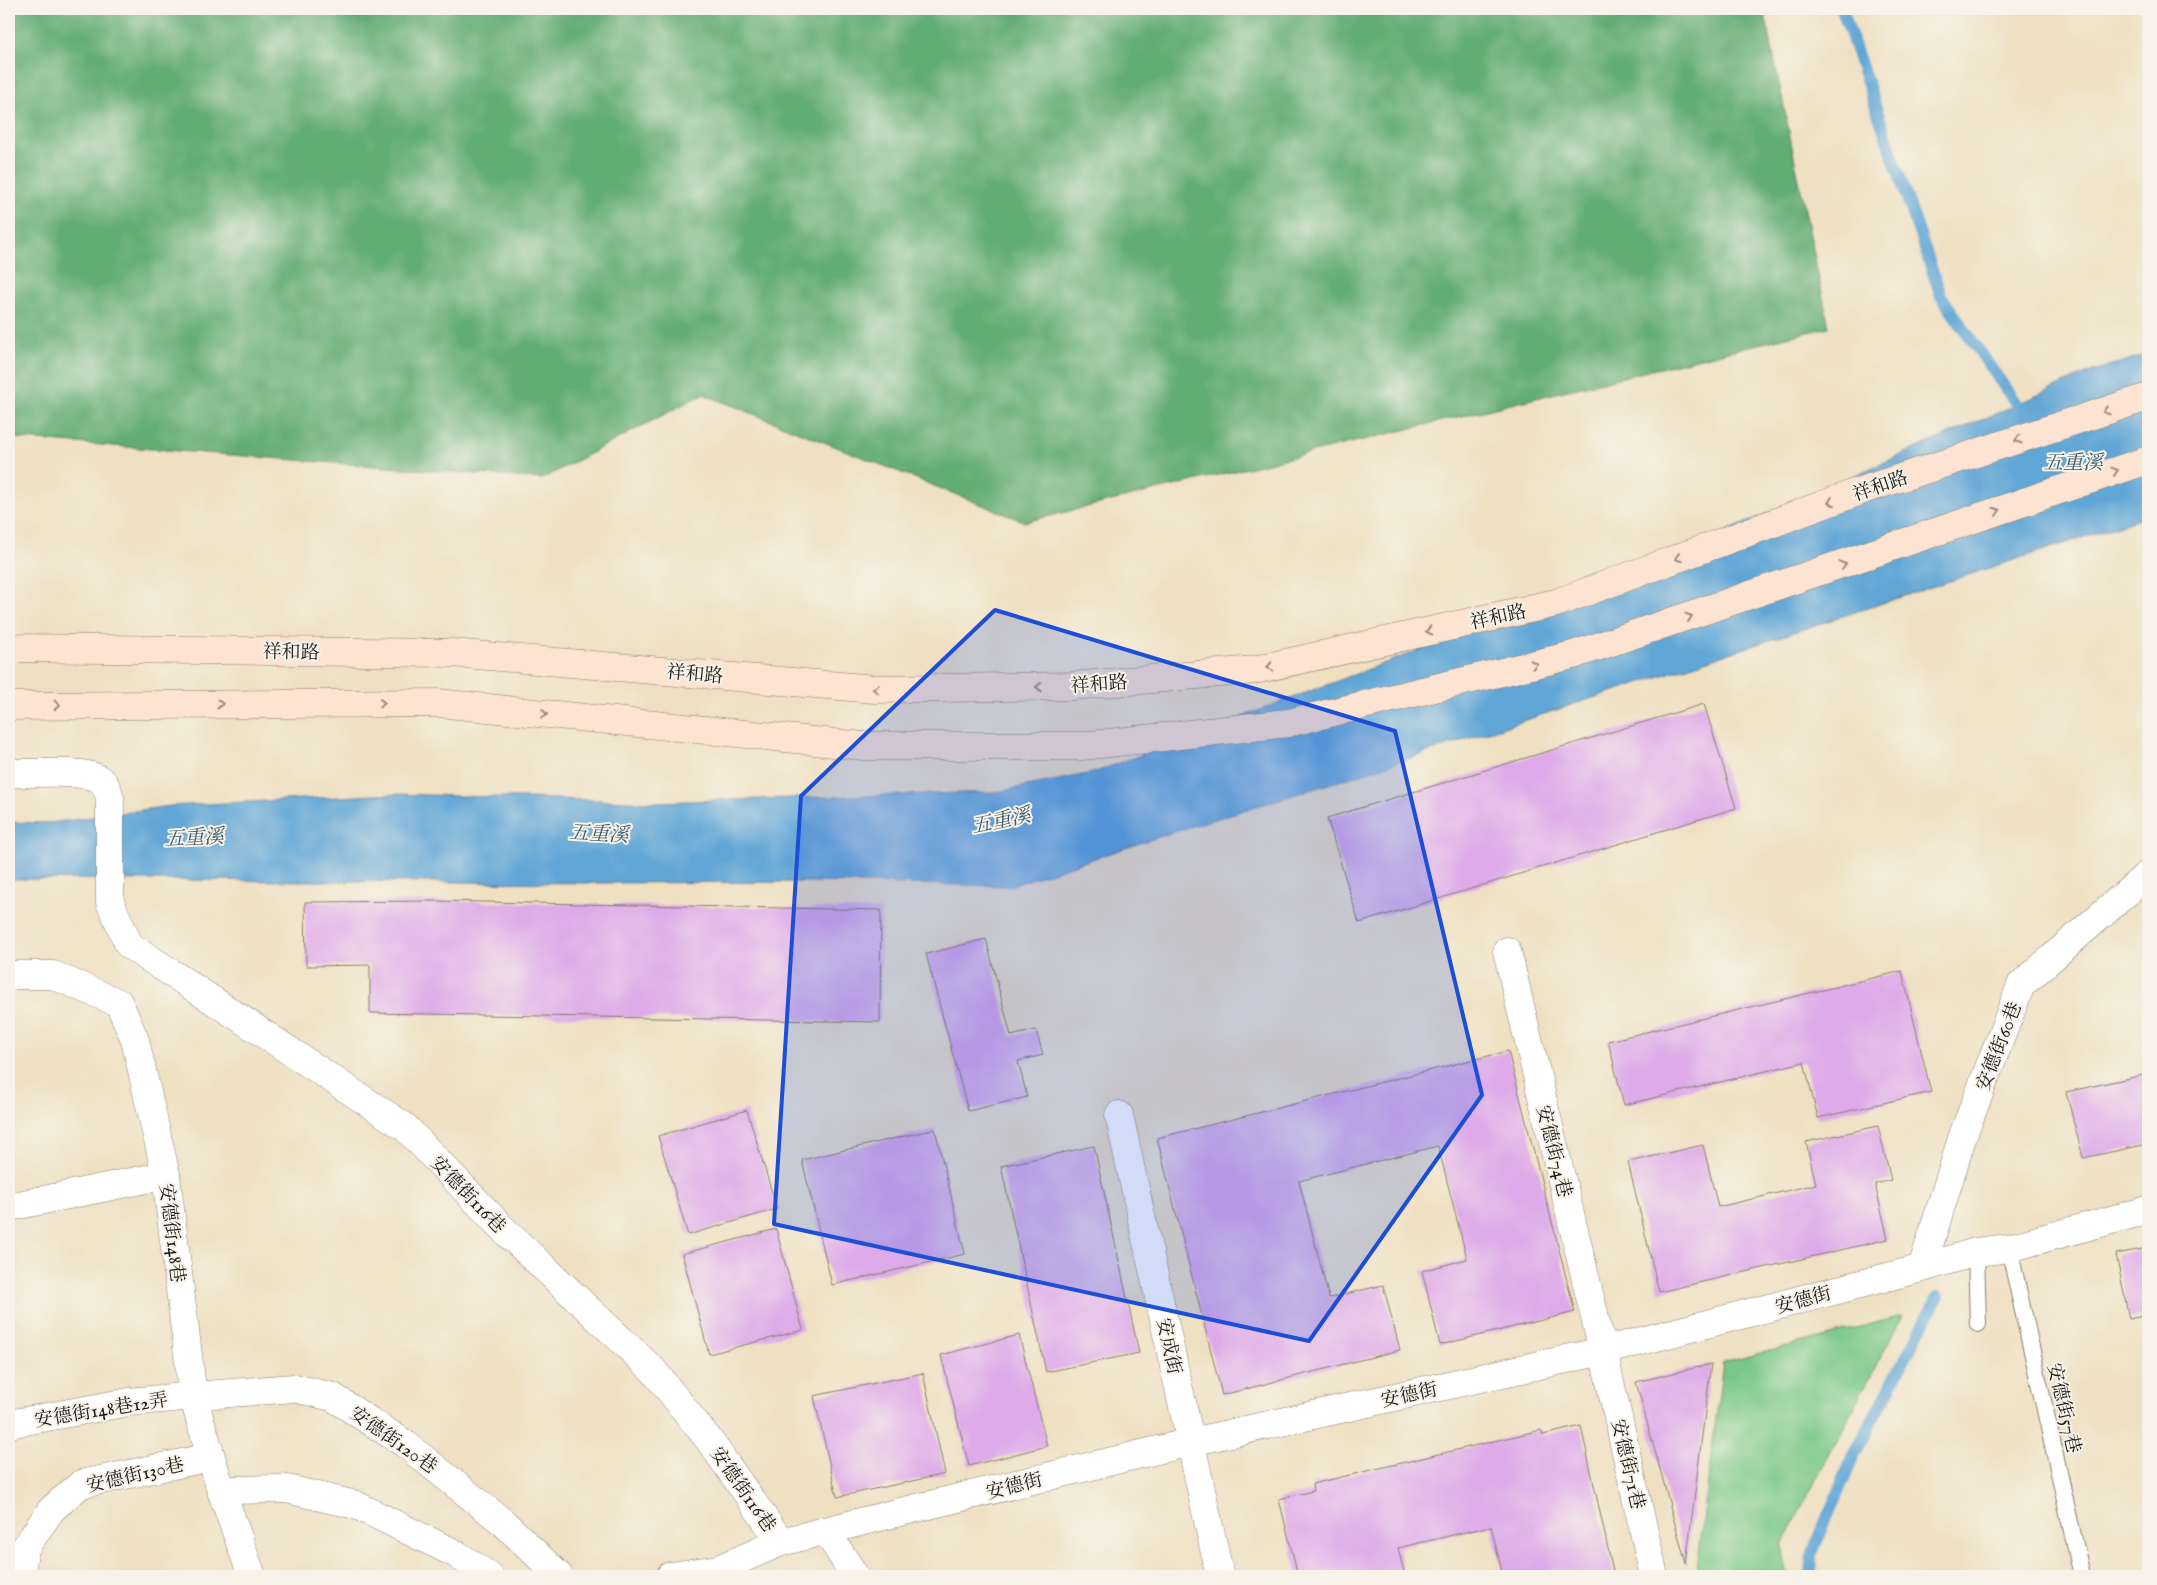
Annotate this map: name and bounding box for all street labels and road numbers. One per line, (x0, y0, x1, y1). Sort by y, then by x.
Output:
street label: 祥和路 (1850, 466, 1912, 508)
street label: 祥和路 (1468, 600, 1529, 636)
street label: 祥和路 (262, 641, 320, 665)
street label: 祥和路 (665, 661, 724, 689)
street label: 祥和路 (1070, 671, 1128, 699)
street label: 安德街60巷 (1972, 999, 2028, 1095)
street label: 安德街74巷 (1530, 1103, 1576, 1200)
street label: 安德街116巷 (425, 1152, 510, 1239)
street label: 安德街148巷 (153, 1182, 189, 1284)
street label: 安德街 (1773, 1282, 1834, 1320)
street label: 安成街 (1150, 1316, 1186, 1377)
street label: 安德街57巷 (2041, 1361, 2085, 1456)
street label: 安德街 (1379, 1378, 1440, 1414)
street label: 安德街148巷12弄 (33, 1389, 170, 1433)
street label: 安德街120巷 (344, 1402, 441, 1480)
street label: 安德街71巷 (1605, 1417, 1649, 1512)
street label: 安德街116巷 (704, 1443, 780, 1537)
street label: 安德街130巷 (84, 1453, 187, 1499)
street label: 安德街 (984, 1468, 1045, 1505)

